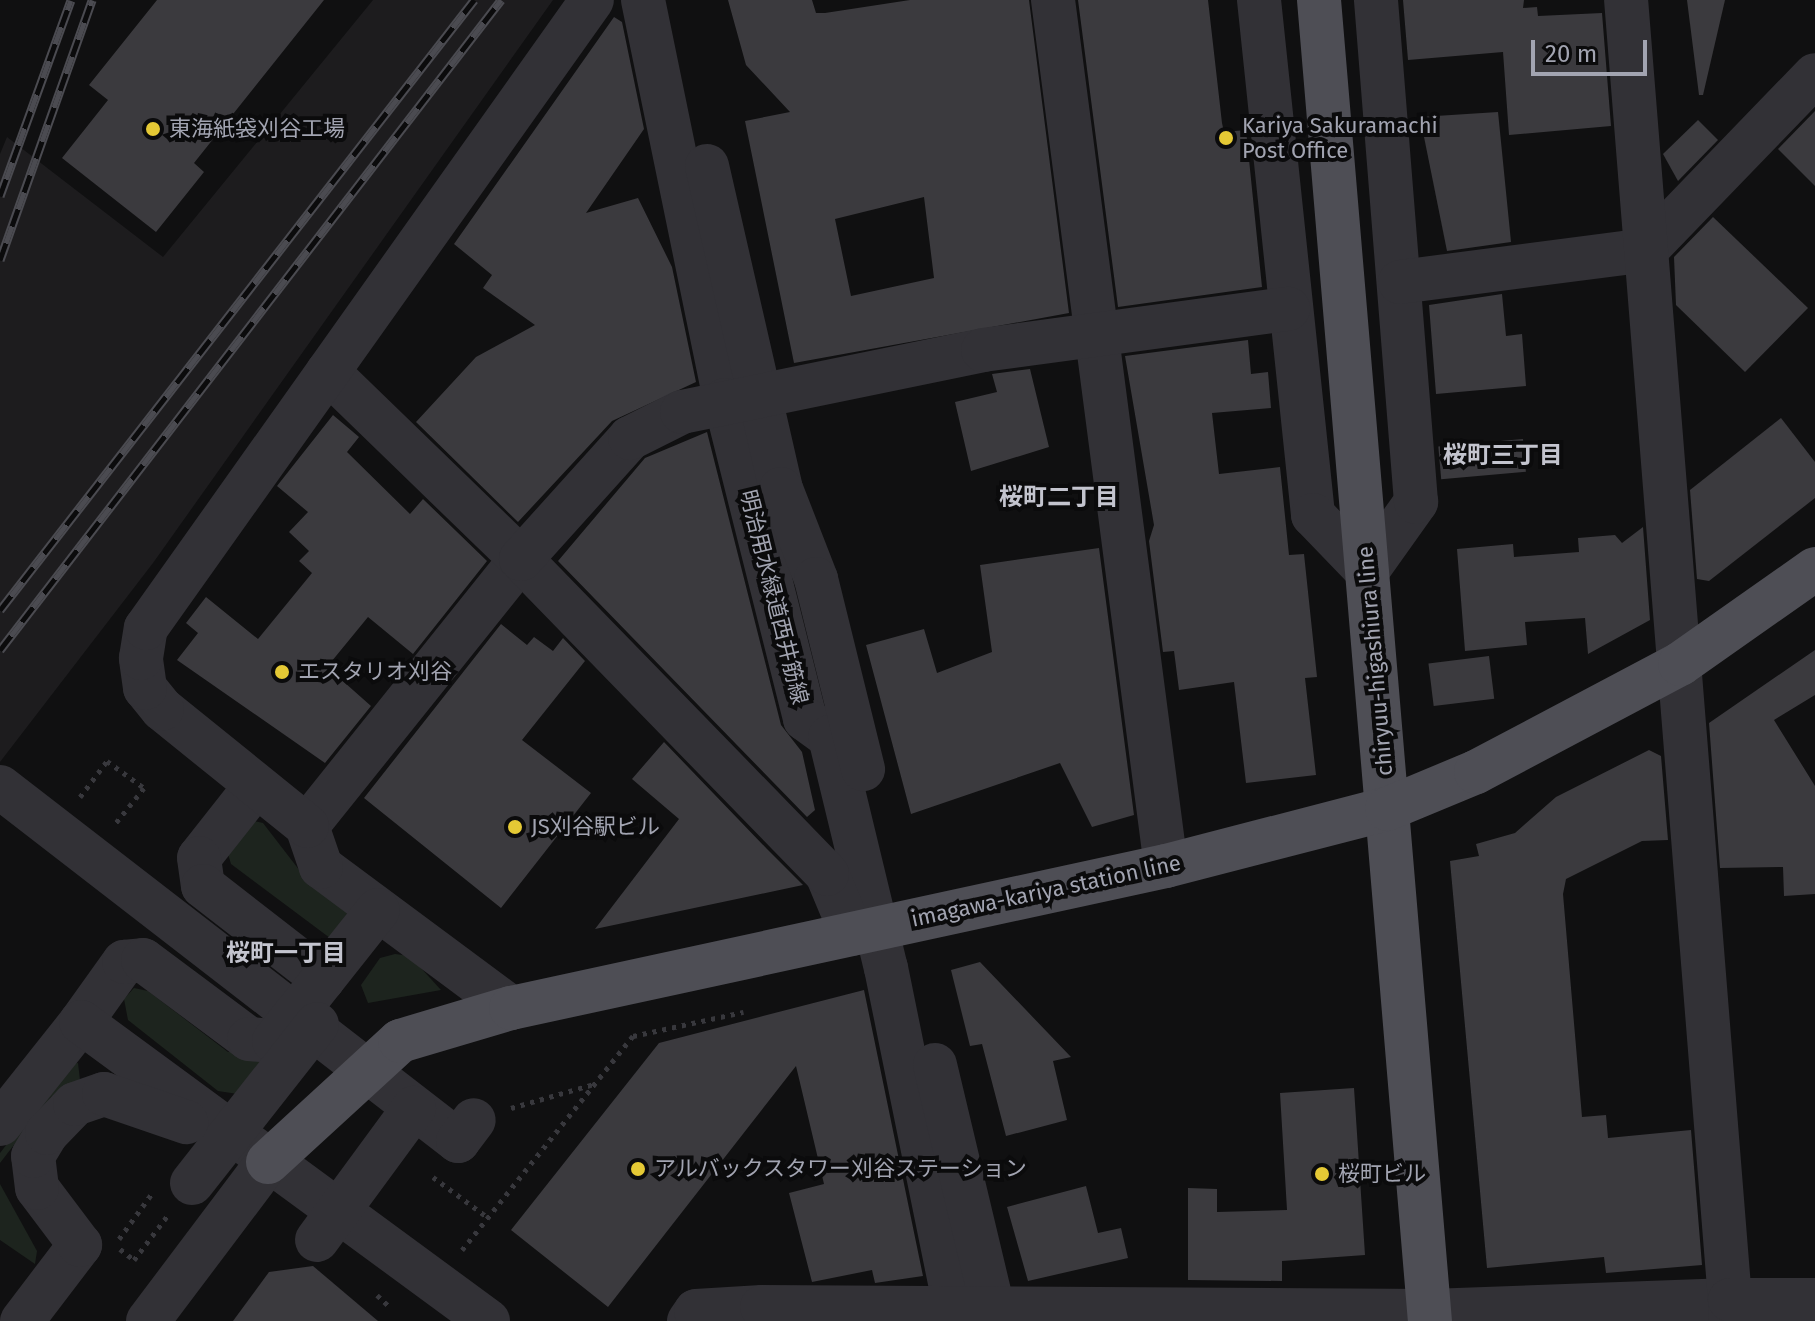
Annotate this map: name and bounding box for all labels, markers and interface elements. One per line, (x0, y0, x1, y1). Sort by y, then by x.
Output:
scale bar (1535, 24, 1651, 74)
text: 20 m (1545, 40, 1597, 68)
place label: Kariya Sakuramachi Post Office (1242, 112, 1438, 164)
place label: 東海紙袋刈谷工場 (169, 116, 345, 142)
marker: 東海紙袋刈谷工場 (144, 120, 162, 138)
marker: Kariya Sakuramachi Post Office (1217, 129, 1235, 147)
district label: 桜町三丁目 (1443, 442, 1563, 470)
district label: 桜町二丁目 (999, 484, 1119, 512)
street label: 明治用水緑道西井筋線 (735, 487, 813, 707)
street label: chiryuu-higashiura line (1352, 545, 1398, 777)
place label: エスタリオ刈谷 (298, 659, 452, 685)
marker: エスタリオ刈谷 (273, 663, 291, 681)
place label: JS刈谷駅ビル (531, 814, 660, 840)
marker: JS刈谷駅ビル (506, 818, 524, 836)
street label: imagawa-kariya station line (909, 850, 1183, 932)
district label: 桜町一丁目 (226, 940, 346, 968)
place label: アルバックスタワー刈谷ステーション (654, 1156, 1028, 1182)
marker: アルバックスタワー刈谷ステーション (629, 1160, 647, 1178)
place label: 桜町ビル (1338, 1161, 1426, 1187)
marker: 桜町ビル (1313, 1165, 1331, 1183)

